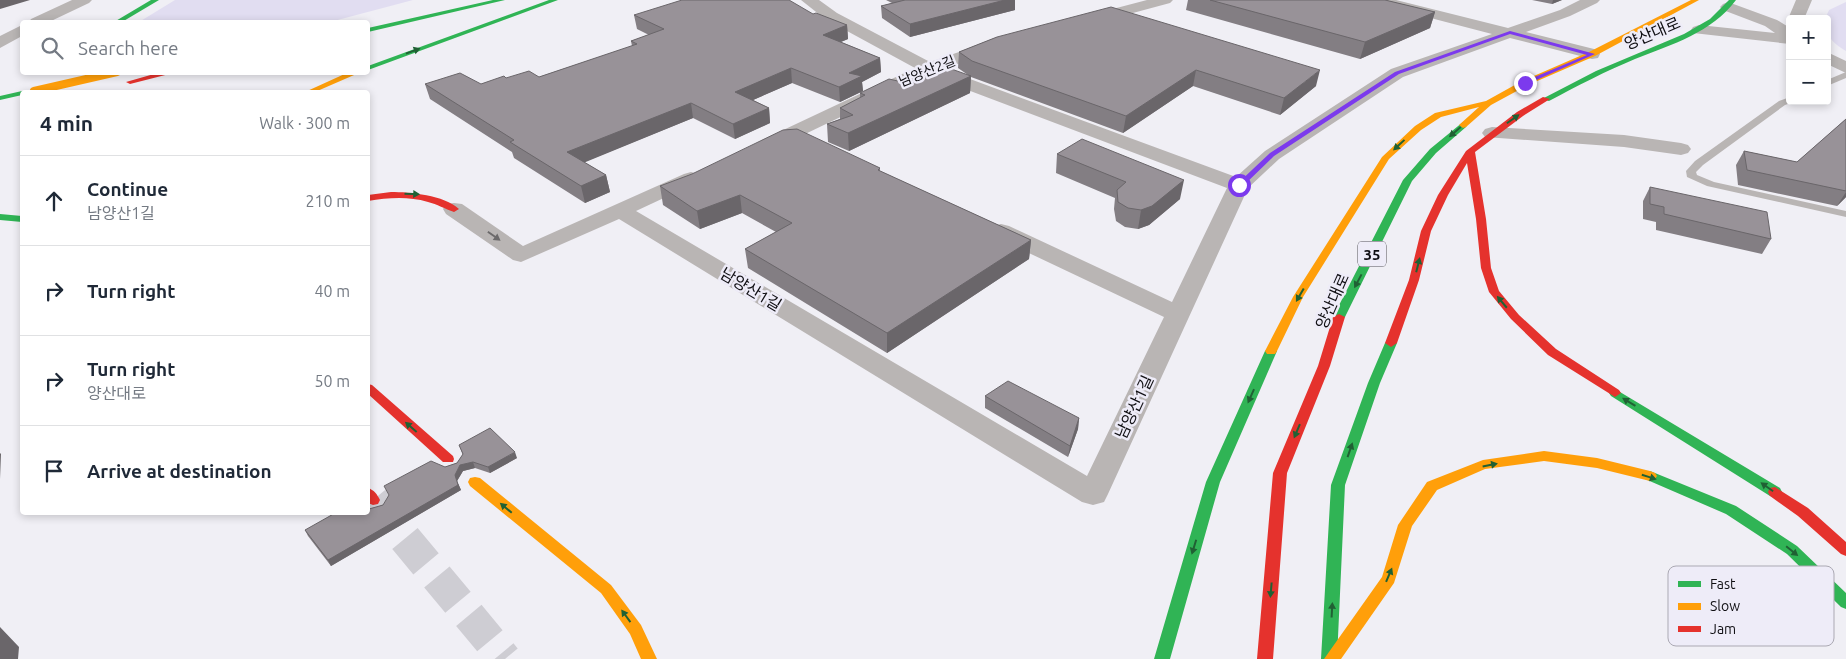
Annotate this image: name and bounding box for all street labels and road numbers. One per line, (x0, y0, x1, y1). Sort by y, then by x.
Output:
street label: 양산대로 (1621, 13, 1683, 53)
street label: 남양산2길 (896, 52, 958, 90)
road number: 35 (1358, 242, 1386, 266)
street label: 남양산1길 (717, 264, 785, 314)
street label: 양산대로 (1312, 270, 1352, 332)
street label: 남양산1길 (1111, 372, 1157, 442)

